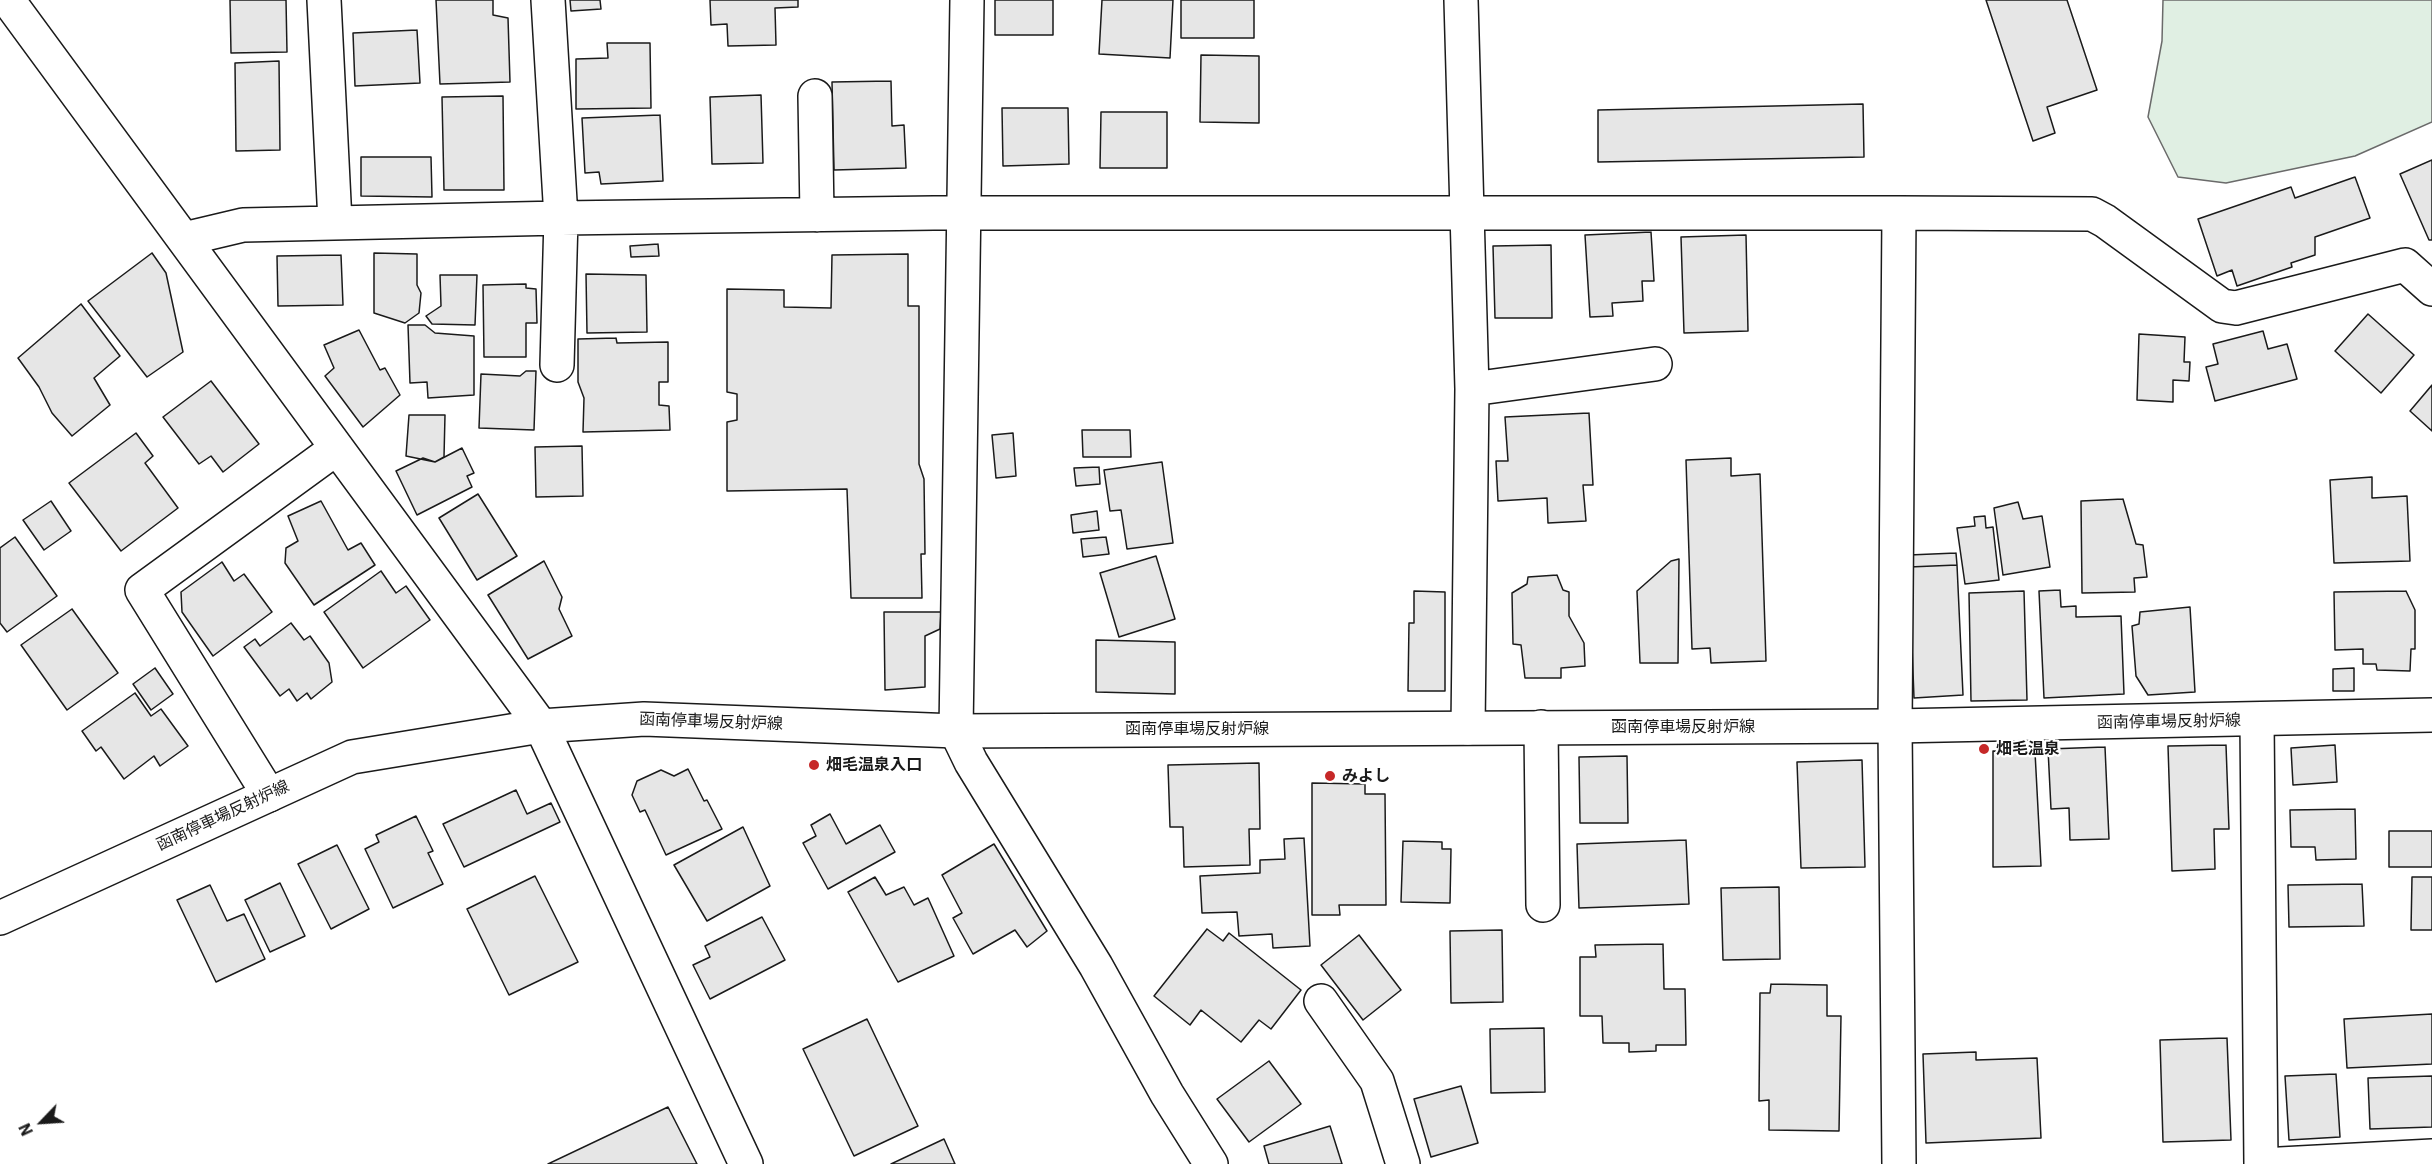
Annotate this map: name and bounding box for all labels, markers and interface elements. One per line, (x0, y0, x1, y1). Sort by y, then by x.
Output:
street label: 函南停車場反射炉線 (639, 710, 783, 734)
street label: 函南停車場反射炉線 (2097, 711, 2241, 733)
street label: 函南停車場反射炉線 (1611, 717, 1755, 737)
street label: 函南停車場反射炉線 (1125, 719, 1269, 739)
place label: 畑毛温泉 (1996, 739, 2060, 759)
marker: 畑毛温泉 (1977, 742, 1991, 756)
place label: 畑毛温泉入口 (826, 755, 922, 775)
marker: 畑毛温泉入口 (807, 758, 821, 772)
place label: みよし (1342, 766, 1390, 786)
marker: みよし (1323, 769, 1337, 783)
street label: 函南停車場反射炉線 (154, 777, 292, 855)
north arrow (12, 1092, 72, 1152)
text: N (14, 1120, 37, 1139)

